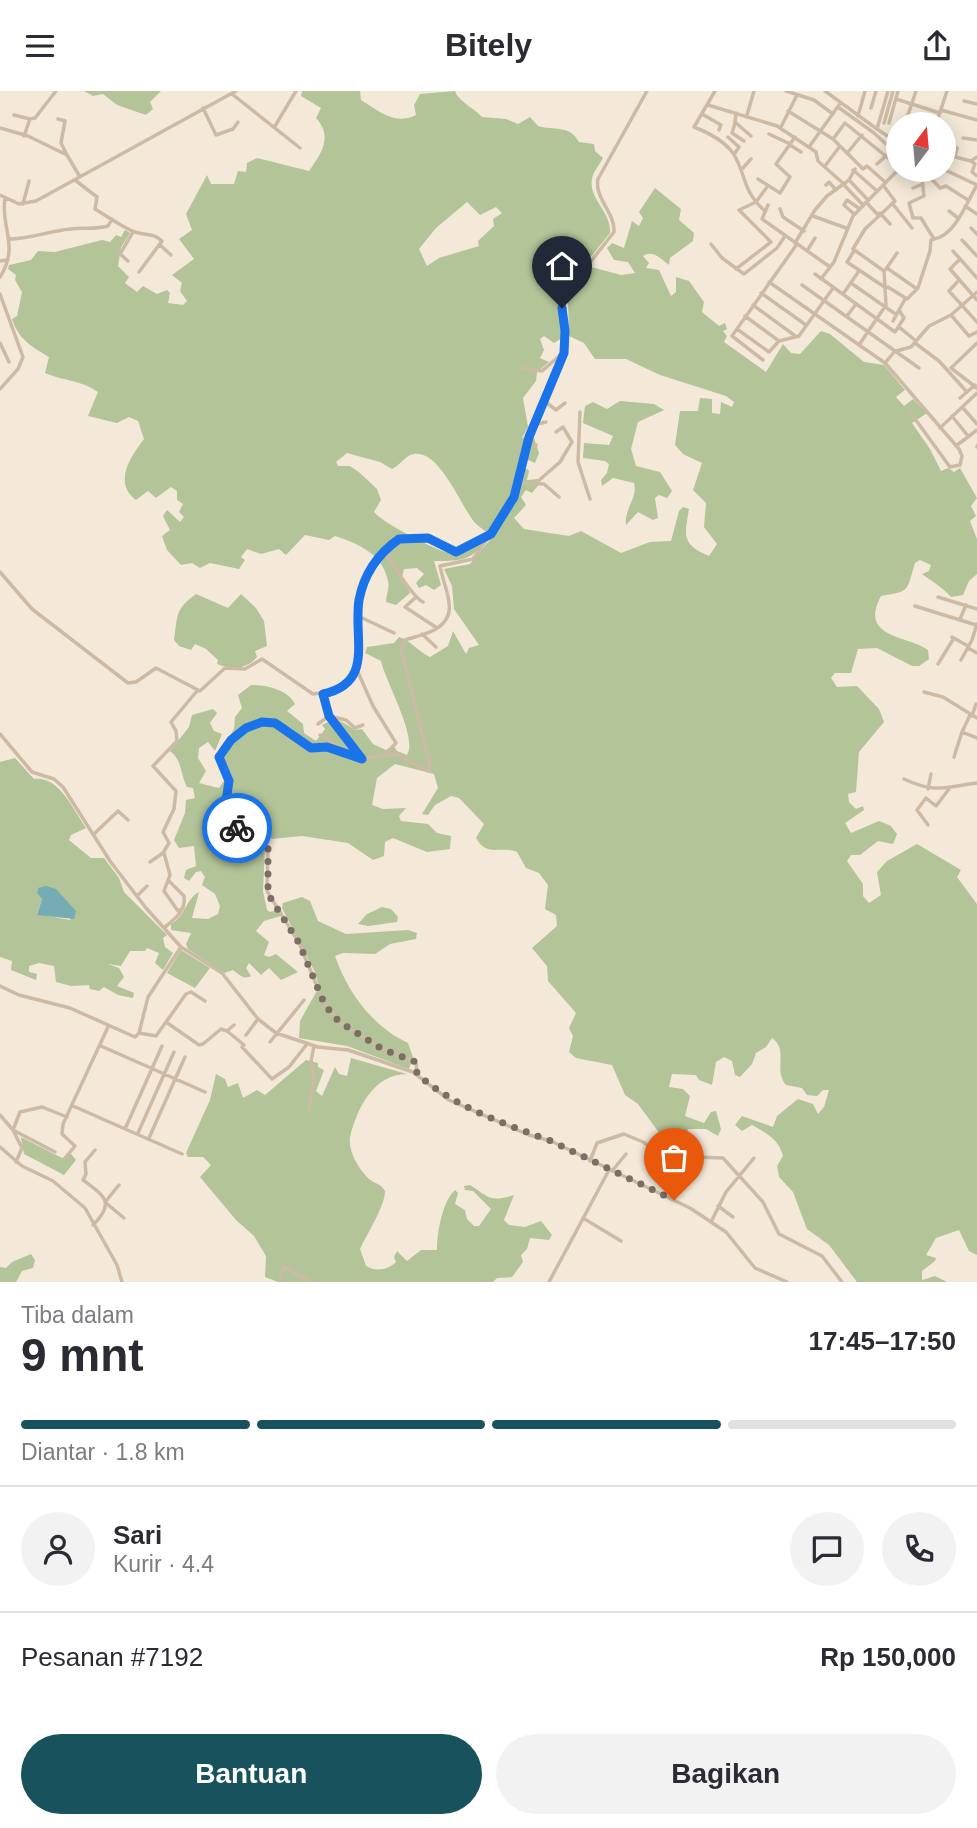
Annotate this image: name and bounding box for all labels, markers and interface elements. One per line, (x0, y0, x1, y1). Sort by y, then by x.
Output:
icon: menu (21, 27, 59, 65)
text: Bitely (445, 27, 532, 63)
icon: share (918, 27, 956, 65)
north arrow (886, 112, 956, 182)
map controls (886, 112, 956, 182)
pin (532, 236, 592, 308)
icon: home (543, 247, 581, 285)
courier (202, 793, 272, 863)
icon: bike (218, 809, 256, 847)
pin (644, 1128, 704, 1200)
icon: bag (655, 1139, 693, 1177)
text: Tiba dalam (21, 1302, 134, 1328)
text: 17:45–17:50 (809, 1326, 956, 1356)
text: 9 mnt (21, 1329, 144, 1381)
text: Diantar · 1.8 km (21, 1439, 185, 1465)
button: person (21, 1512, 95, 1586)
button: chat (790, 1512, 864, 1586)
button: phone (882, 1512, 956, 1586)
text: Sari (113, 1520, 162, 1550)
text: Kurir · 4.4 (113, 1551, 214, 1577)
text: Pesanan #7192 (21, 1642, 203, 1672)
text: Rp 150,000 (820, 1642, 956, 1672)
button: Bantuan (21, 1734, 482, 1814)
button: Bagikan (496, 1734, 956, 1814)

